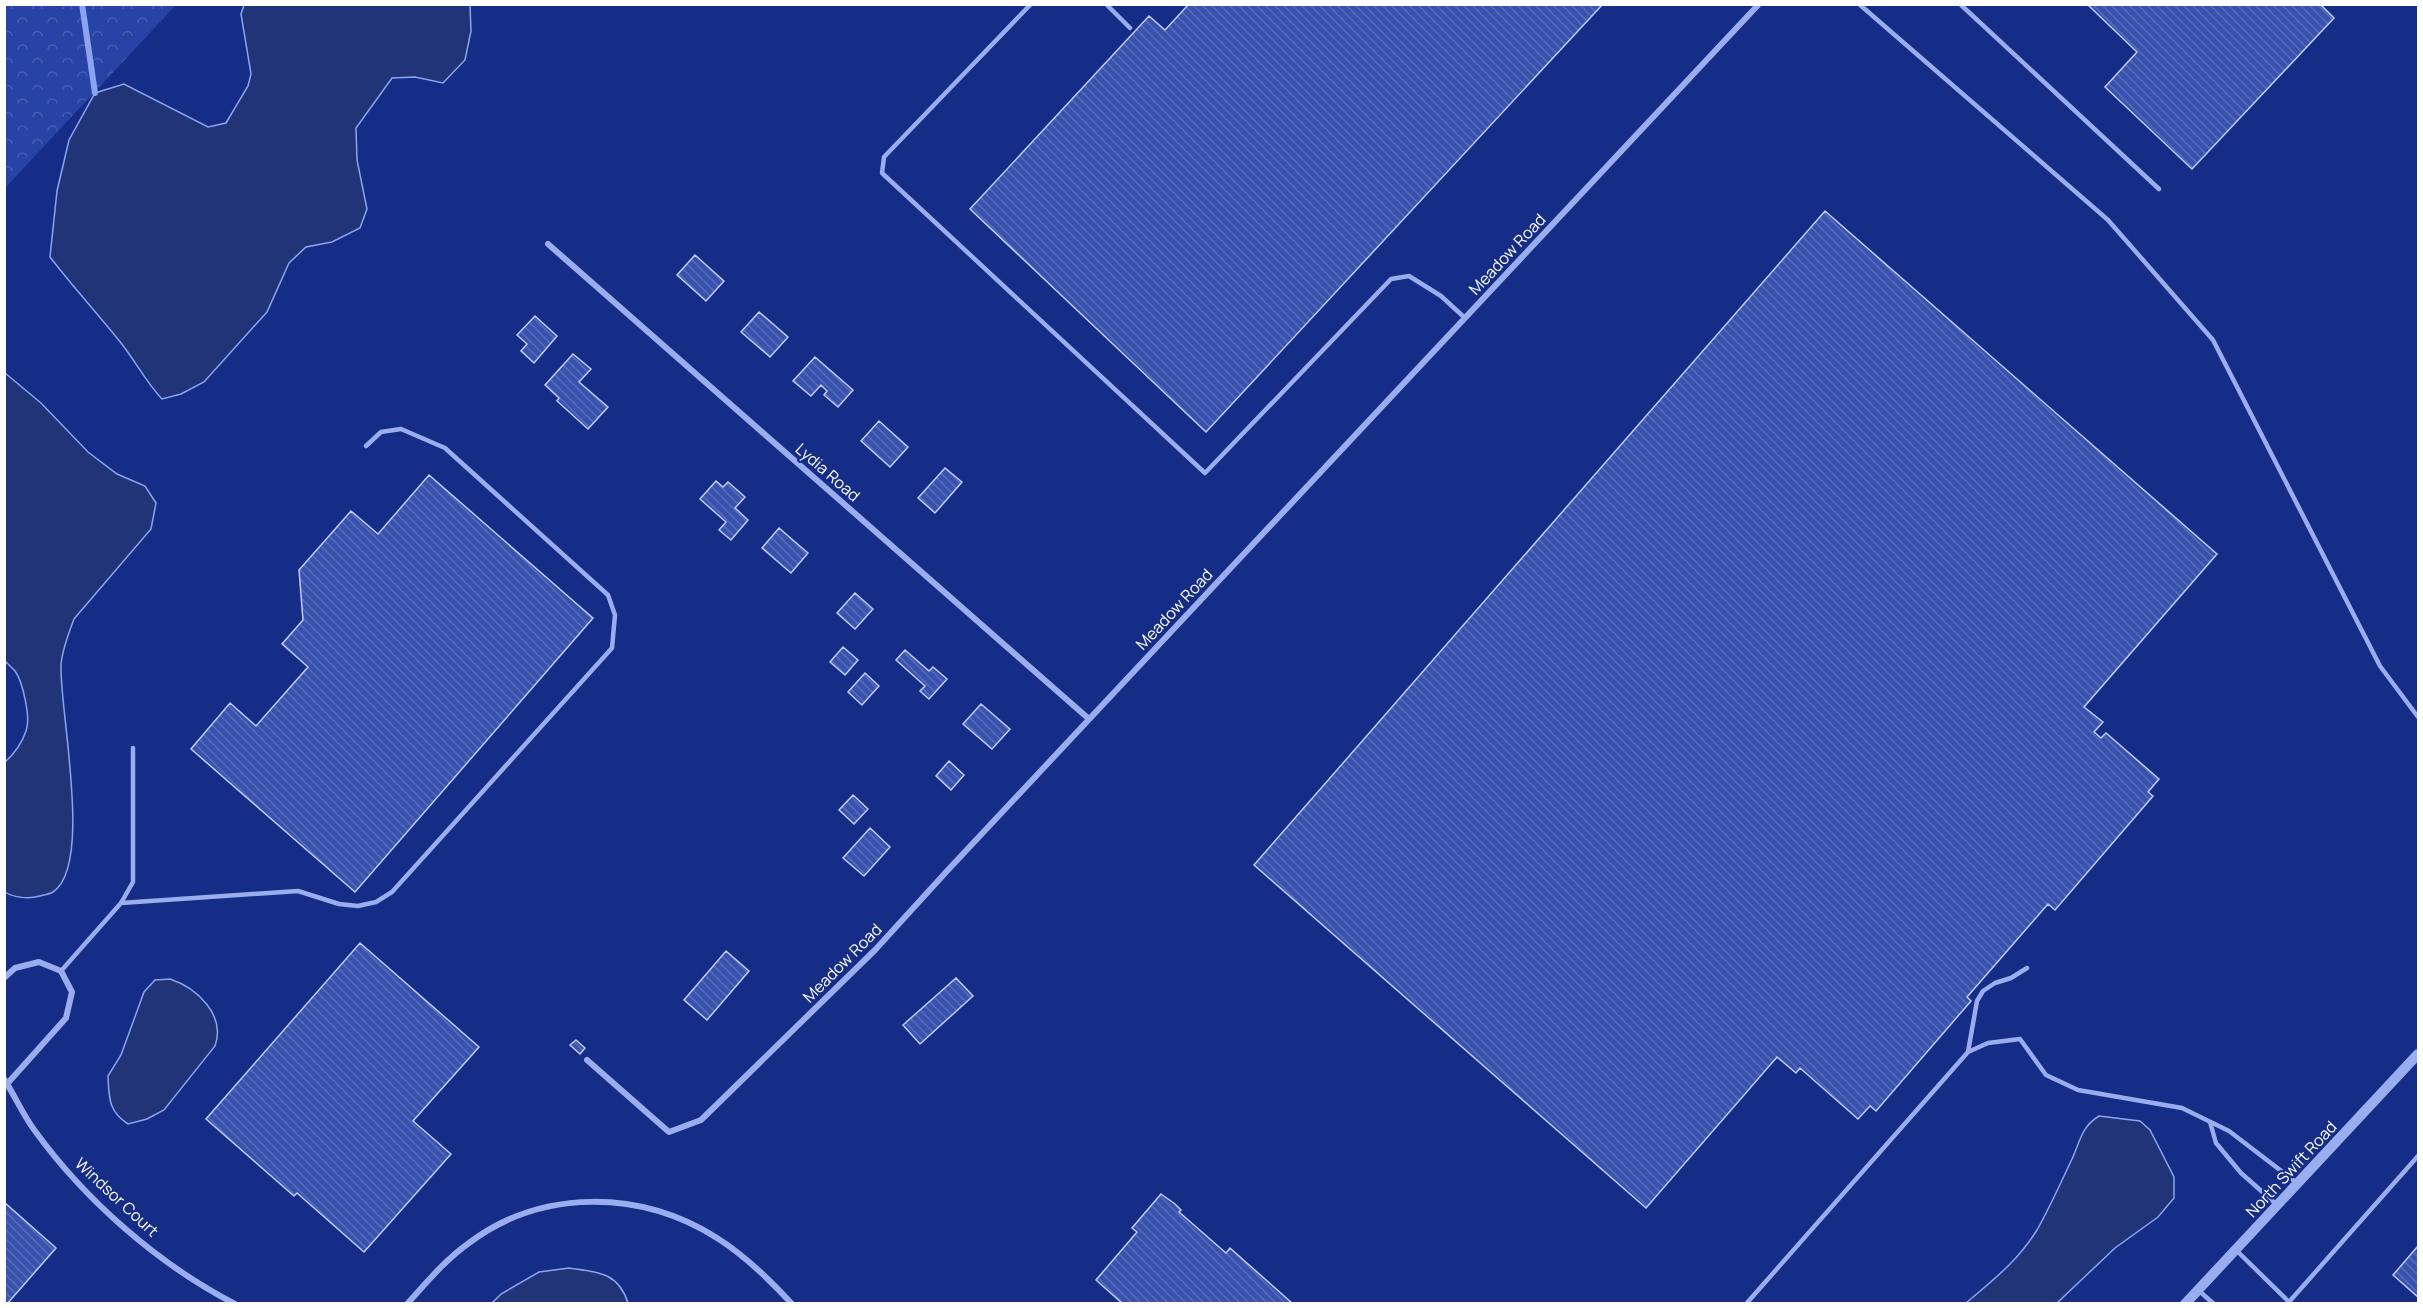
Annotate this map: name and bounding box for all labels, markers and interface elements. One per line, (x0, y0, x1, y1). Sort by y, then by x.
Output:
street label: Meadow Road (1464, 209, 1550, 299)
street label: Lydia Road (791, 438, 865, 506)
street label: Meadow Road (1131, 564, 1217, 654)
street label: Meadow Road (798, 919, 886, 1007)
street label: North Swift Road (2241, 1116, 2341, 1222)
street label: Windsor Court (70, 1153, 164, 1241)

